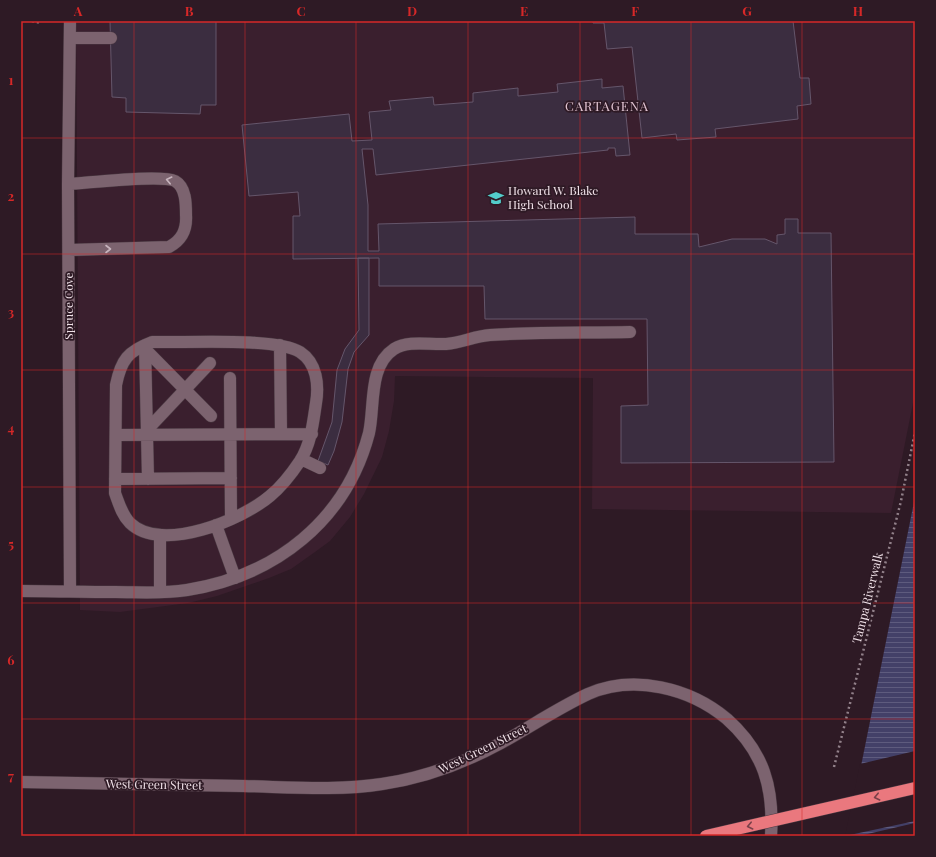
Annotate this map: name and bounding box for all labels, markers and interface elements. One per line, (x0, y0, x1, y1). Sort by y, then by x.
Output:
text: A (73, 2, 83, 19)
text: B (185, 2, 194, 19)
text: C (296, 2, 306, 19)
text: D (407, 2, 417, 19)
text: E (520, 2, 528, 19)
text: F (631, 2, 639, 19)
text: G (742, 2, 752, 19)
text: H (853, 2, 863, 19)
text: 1 (9, 71, 14, 88)
district label: CARTAGENA (565, 97, 649, 114)
one-way arrow (166, 177, 172, 185)
place label: Howard W. Blake High School (508, 182, 598, 212)
text: 2 (8, 187, 15, 204)
school or university icon: Howard W. Blake High School (487, 189, 505, 207)
one-way arrow (105, 245, 111, 253)
street label: Spruce Cove (60, 272, 76, 340)
text: 3 (8, 303, 14, 320)
text: 4 (8, 419, 15, 436)
text: 5 (8, 535, 14, 552)
street label: Tampa Riverwalk (848, 550, 886, 645)
text: 6 (7, 651, 15, 668)
street label: West Green Street (435, 719, 530, 777)
text: 7 (8, 767, 14, 784)
street label: West Green Street (105, 775, 203, 793)
one-way arrow (874, 793, 880, 801)
one-way arrow (747, 821, 753, 829)

